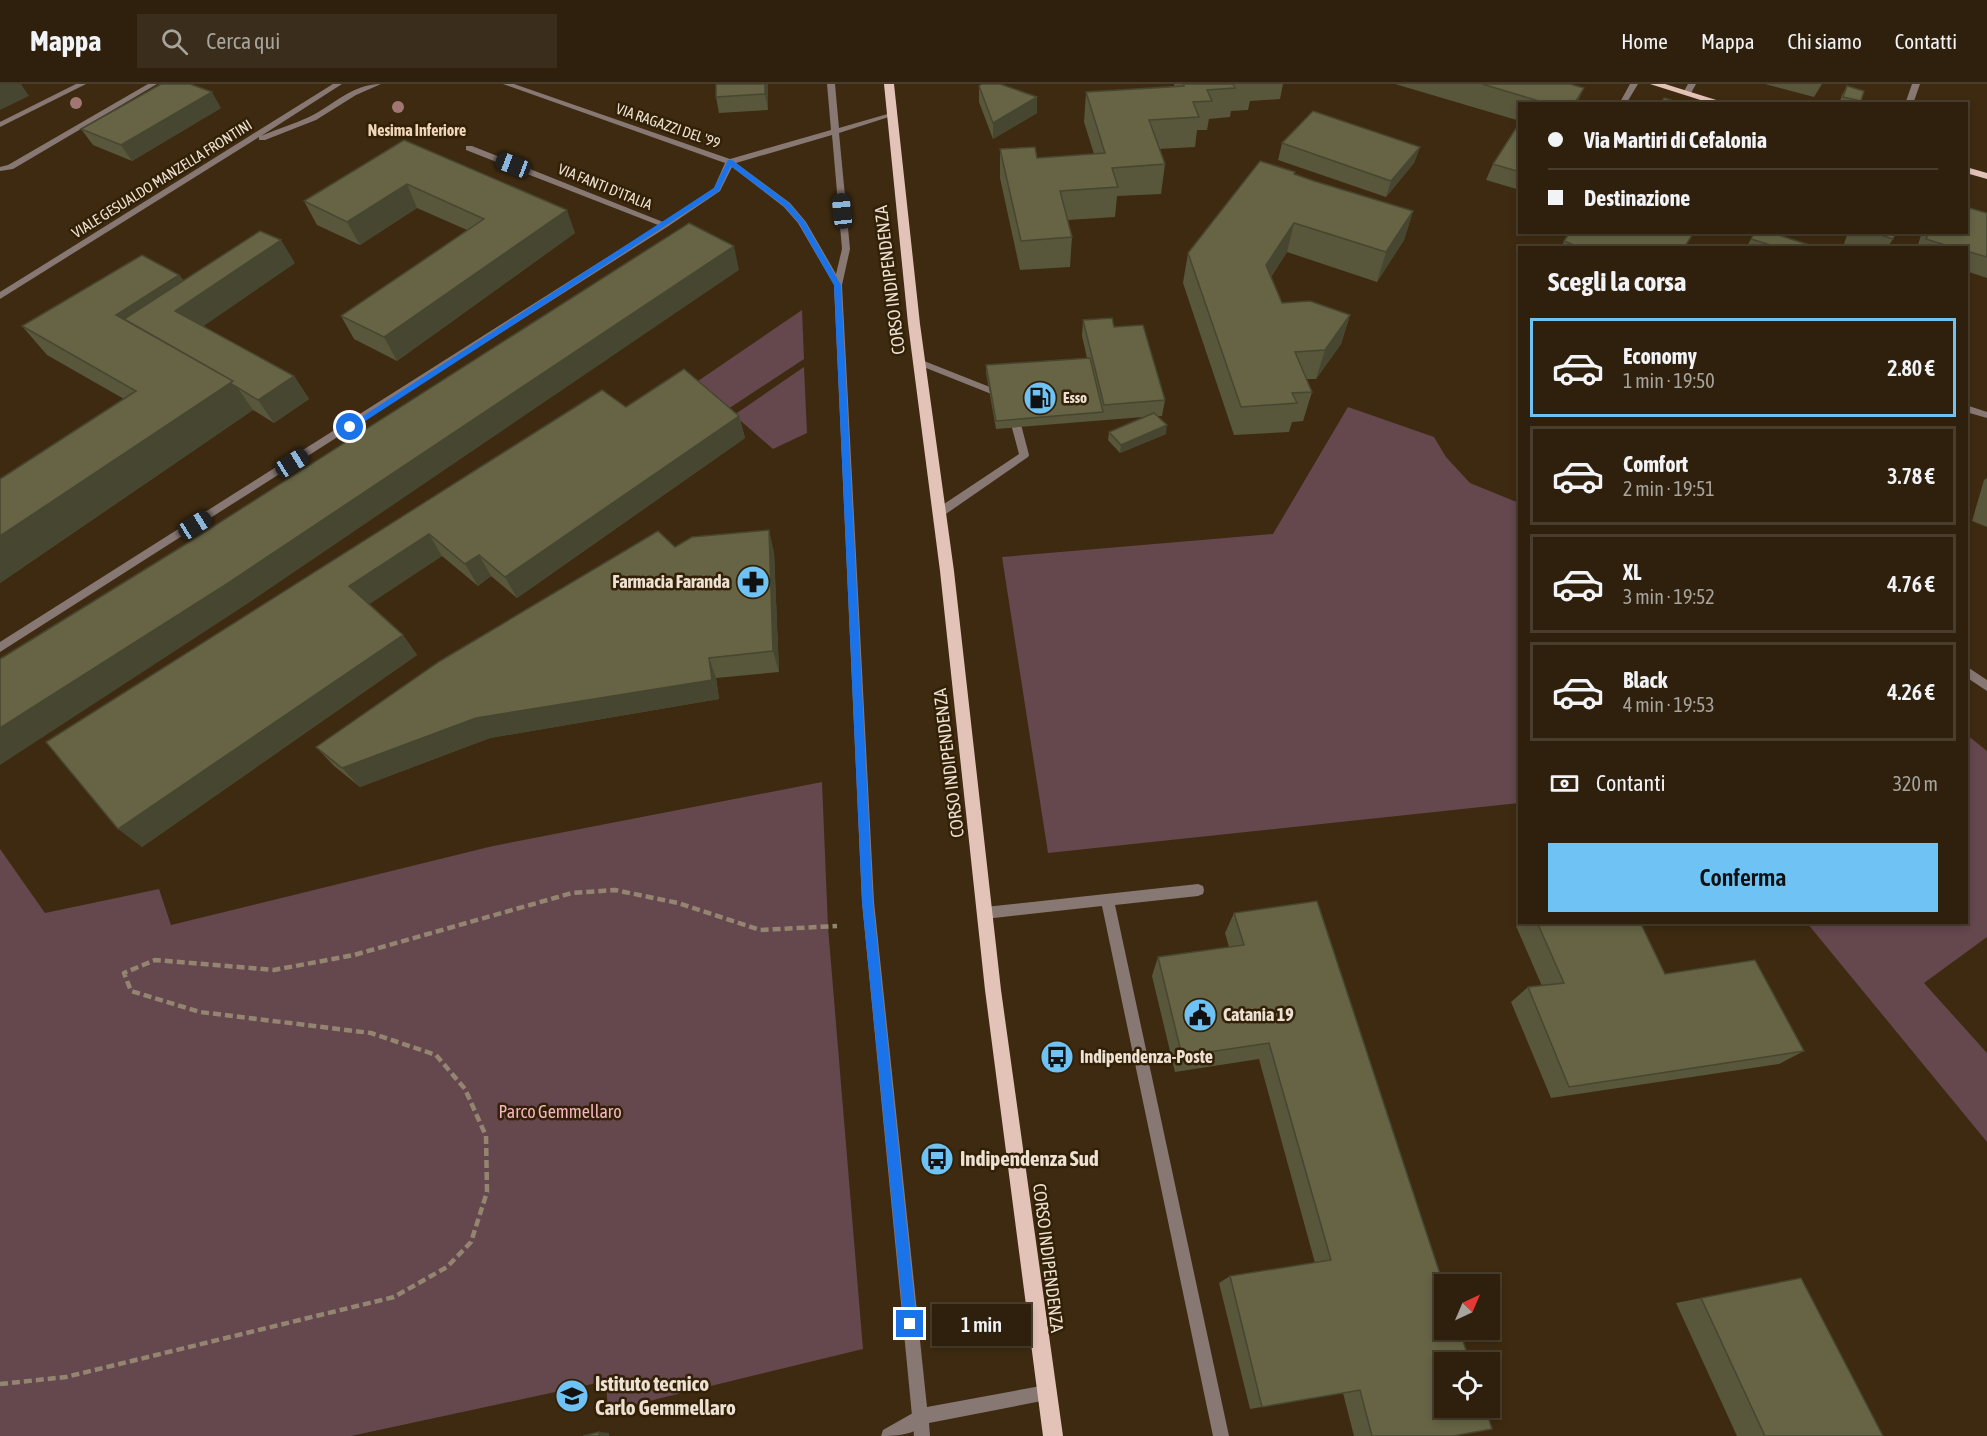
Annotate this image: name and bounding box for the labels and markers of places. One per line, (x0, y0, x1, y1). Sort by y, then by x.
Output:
fuel station icon: Esso (1022, 380, 1058, 416)
place label: Esso (1063, 389, 1087, 406)
pharmacy icon: Farmacia Faranda (735, 564, 771, 600)
place label: Farmacia Faranda (612, 571, 730, 592)
public building icon: Catania 19 (1182, 997, 1218, 1033)
place label: Catania 19 (1223, 1004, 1294, 1025)
bus stop icon: Indipendenza-Poste (1039, 1039, 1075, 1075)
place label: Indipendenza-Poste (1080, 1046, 1213, 1067)
bus stop icon: Indipendenza Sud (919, 1141, 955, 1177)
place label: Indipendenza Sud (960, 1146, 1099, 1170)
place label: Istituto tecnico Carlo Gemmellaro (595, 1371, 736, 1419)
school or university icon: Istituto tecnico Carlo Gemmellaro (554, 1378, 590, 1414)

